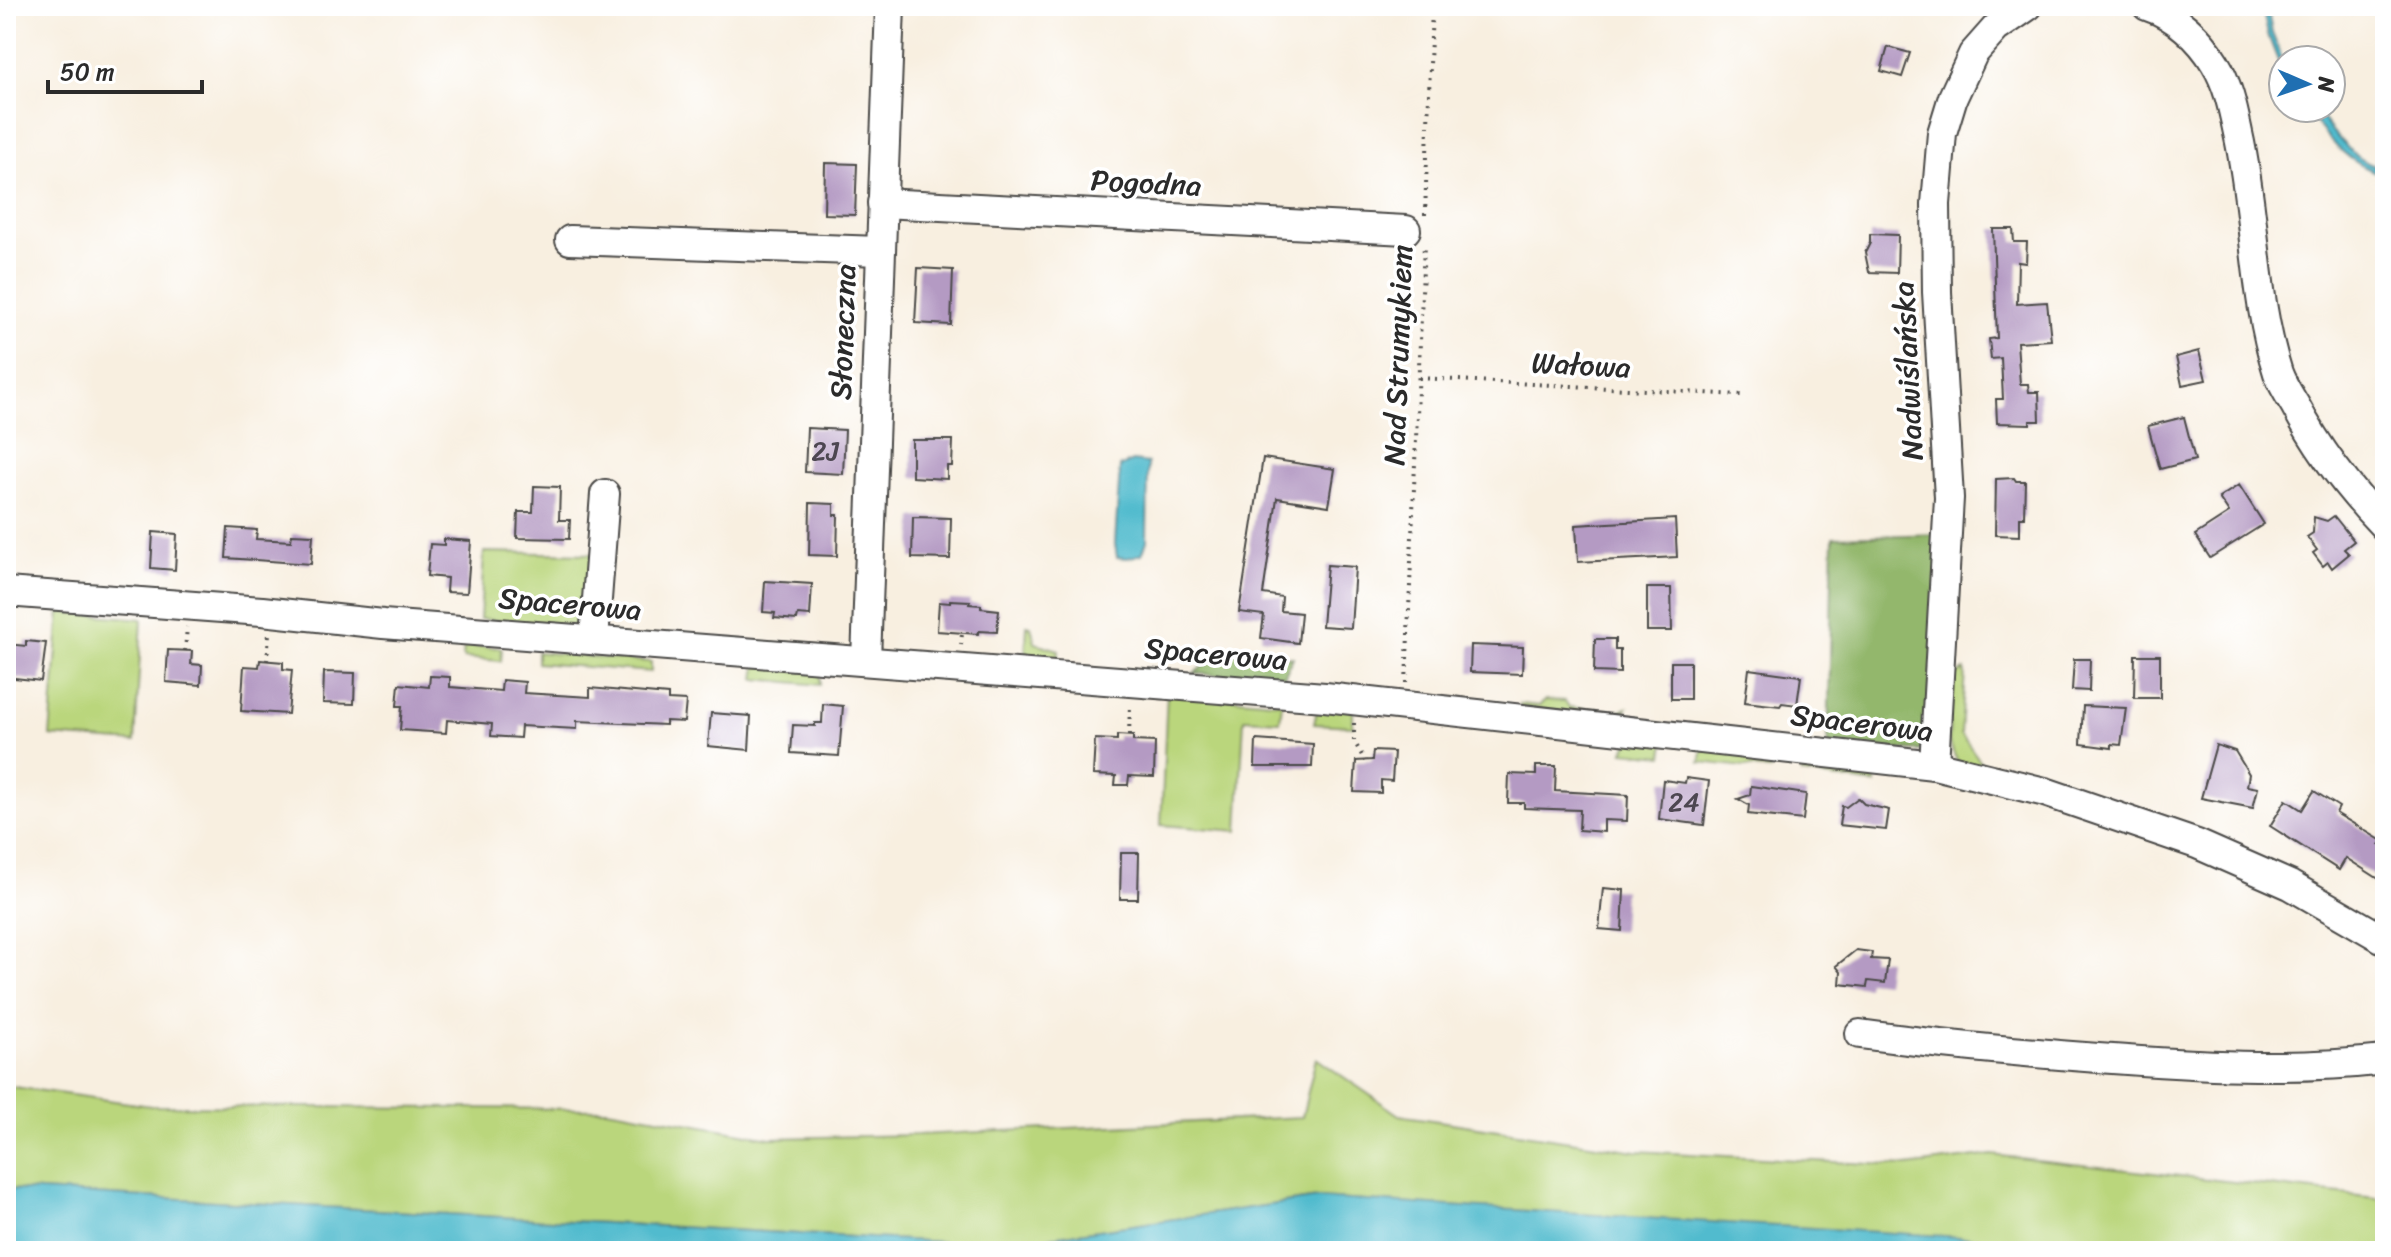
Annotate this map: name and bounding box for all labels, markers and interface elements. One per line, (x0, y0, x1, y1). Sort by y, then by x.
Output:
scale bar (48, 44, 202, 94)
north arrow (2267, 44, 2347, 124)
text: 50 m (60, 51, 115, 93)
text: N (2307, 75, 2346, 94)
street label: Pogodna (1089, 153, 1203, 213)
street label: Nad Strumykiem (1367, 244, 1429, 466)
street label: Słoneczna (814, 263, 872, 401)
street label: Nadwiślańska (1876, 280, 1940, 462)
street label: Wałowa (1530, 335, 1632, 395)
house number: 2J (811, 428, 839, 474)
street label: Spacerowa (496, 571, 644, 637)
street label: Spacerowa (1142, 621, 1290, 687)
street label: Spacerowa (1788, 687, 1936, 759)
house number: 24 (1668, 779, 1700, 825)

